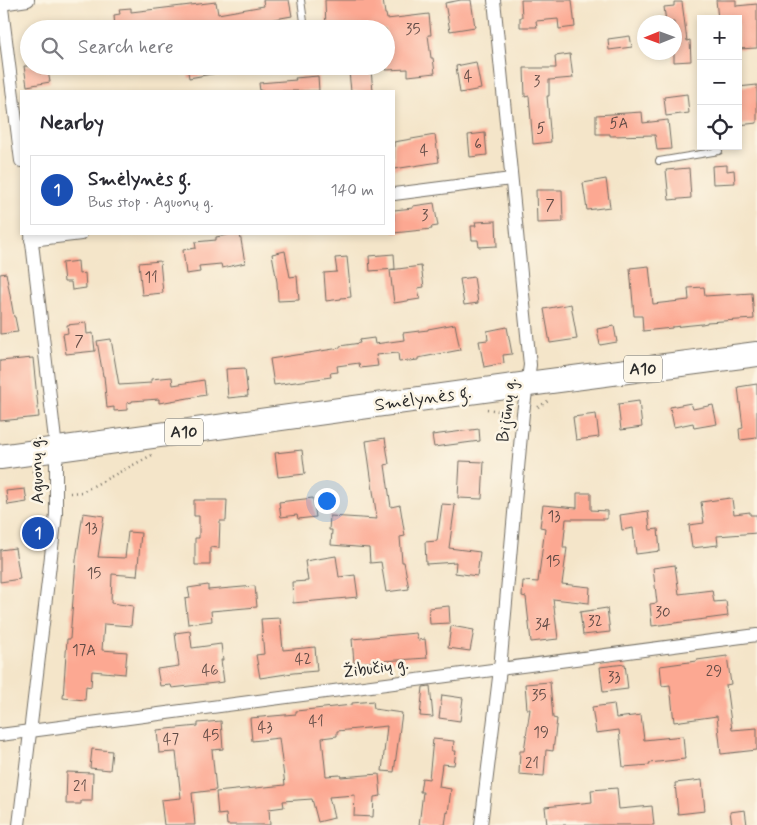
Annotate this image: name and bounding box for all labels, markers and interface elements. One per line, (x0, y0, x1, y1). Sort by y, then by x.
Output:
north arrow (637, 15, 682, 60)
map controls (697, 15, 742, 150)
button: + (697, 15, 742, 60)
search box (20, 20, 395, 75)
house number: 35 (406, 20, 420, 40)
icon: search (38, 34, 66, 62)
text: Search here (78, 35, 174, 60)
button: − (697, 60, 742, 105)
house number: 4 (464, 67, 473, 87)
house number: 3 (534, 72, 541, 92)
button: locate (697, 105, 742, 150)
text: Nearby (40, 109, 104, 137)
house number: 5A (610, 114, 628, 134)
house number: 5 (536, 119, 546, 139)
house number: 6 (474, 135, 482, 155)
house number: 4 (420, 141, 429, 161)
text: Smėlynės g. (88, 167, 191, 192)
text: 1 (53, 180, 61, 201)
text: 140 m (330, 180, 374, 201)
text: Bus stop · Aguonų g. (88, 192, 214, 213)
house number: 7 (545, 196, 555, 216)
house number: 3 (422, 206, 429, 226)
house number: 11 (144, 268, 158, 288)
house number: 7 (74, 332, 84, 352)
road number: A10 (624, 356, 662, 382)
street label: Bijūnų g. (491, 376, 523, 444)
street label: Smėlynės g. (373, 380, 473, 420)
road number: A10 (165, 418, 203, 446)
street label: Aguonų g. (24, 436, 50, 504)
your location (314, 488, 340, 514)
house number: 13 (547, 507, 561, 527)
pin: 1 (22, 514, 54, 552)
house number: 13 (84, 519, 98, 539)
house number: 15 (546, 552, 560, 572)
house number: 15 (87, 564, 101, 584)
house number: 30 (655, 603, 671, 623)
house number: 32 (588, 612, 602, 632)
house number: 34 (535, 615, 551, 635)
house number: 17A (72, 641, 96, 661)
house number: 42 (295, 650, 311, 670)
street label: Žibučių g. (342, 652, 410, 684)
house number: 46 (201, 661, 219, 681)
house number: 29 (706, 662, 722, 682)
house number: 33 (607, 668, 621, 688)
house number: 35 (532, 686, 546, 706)
house number: 41 (308, 712, 324, 732)
house number: 43 (257, 718, 273, 738)
house number: 19 (533, 723, 549, 743)
house number: 45 (203, 726, 219, 746)
house number: 47 (163, 730, 180, 750)
house number: 21 (525, 754, 539, 774)
house number: 21 (73, 777, 87, 797)

